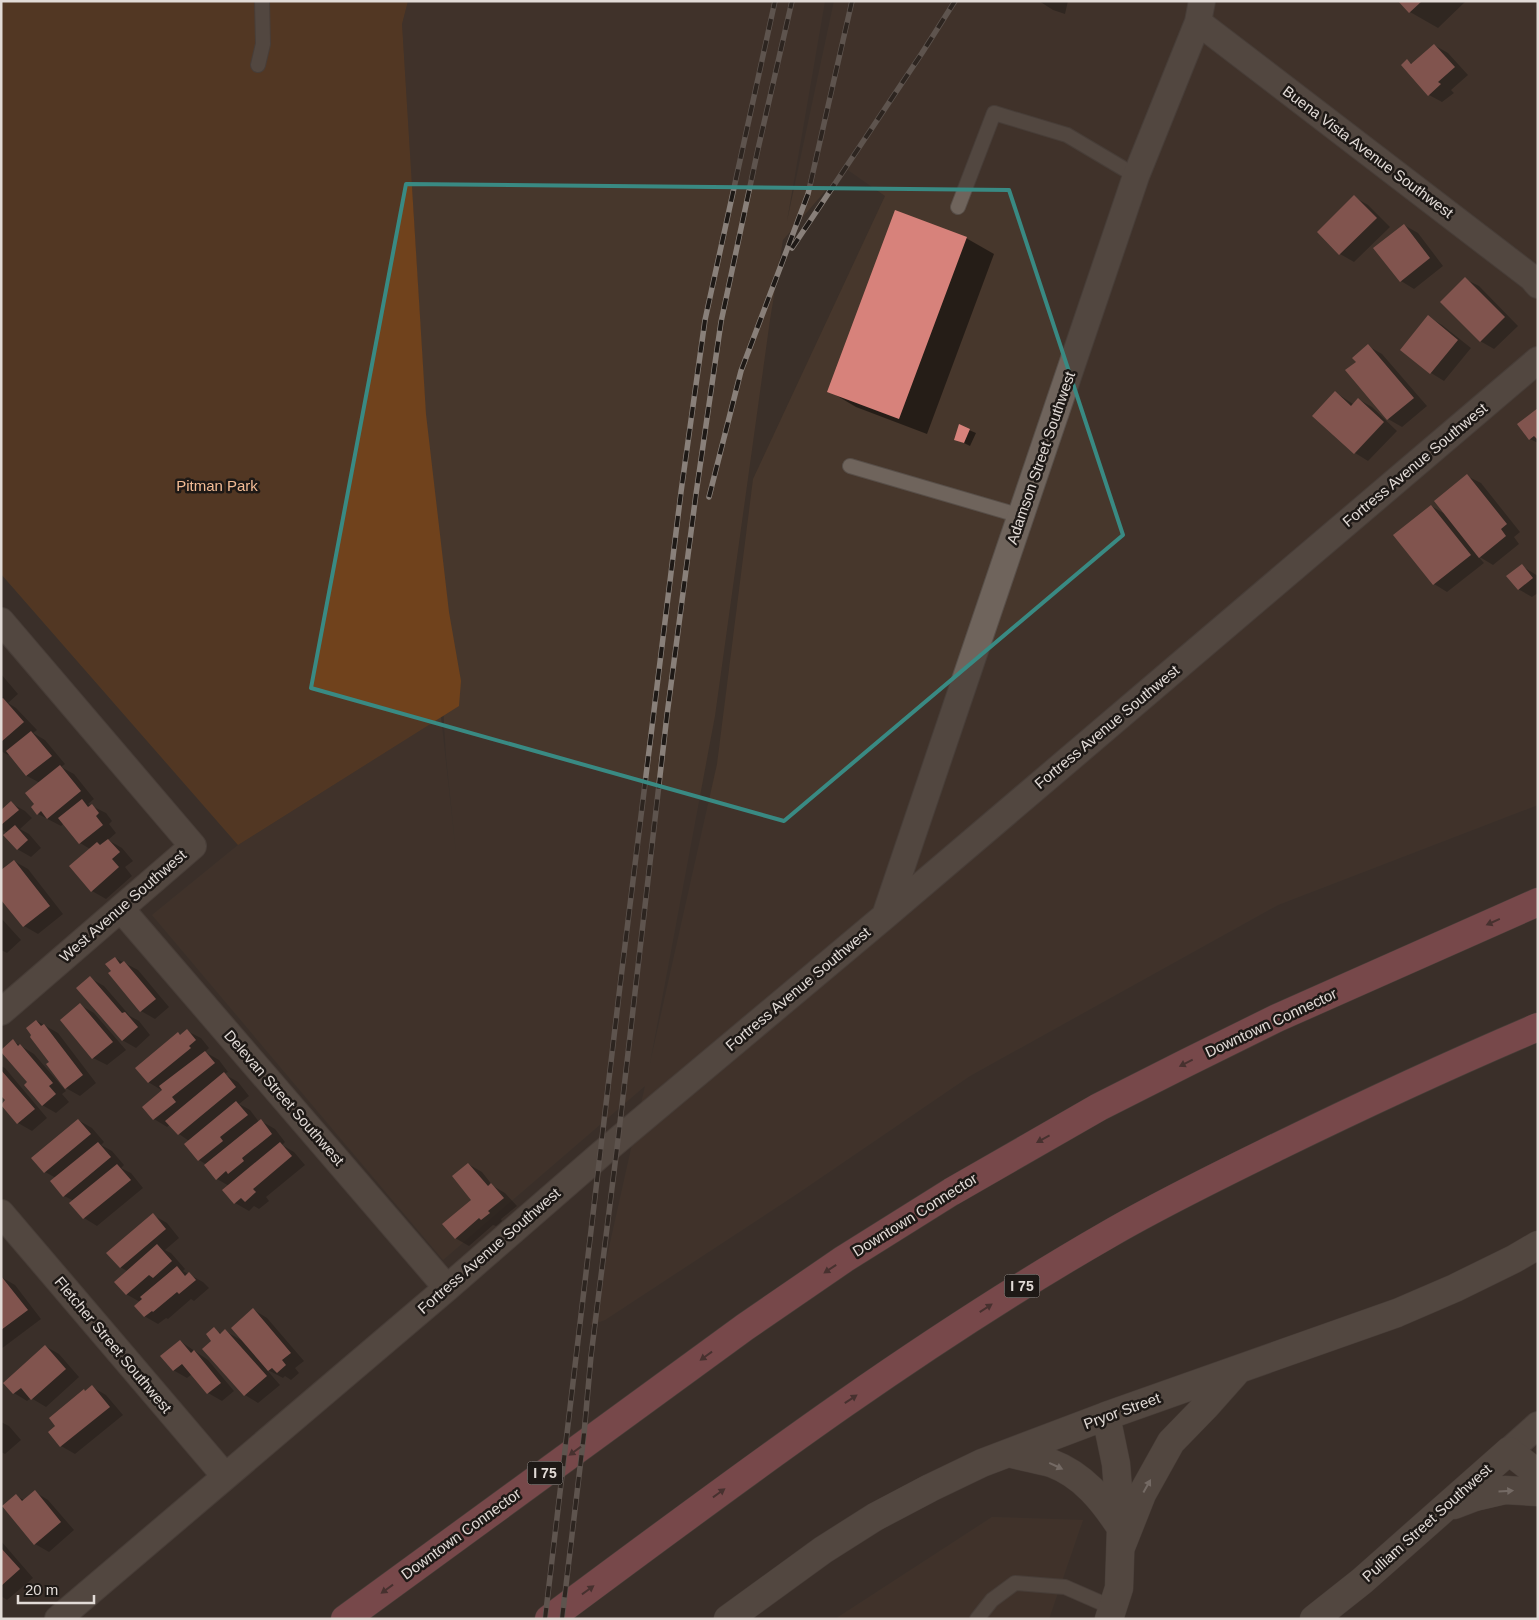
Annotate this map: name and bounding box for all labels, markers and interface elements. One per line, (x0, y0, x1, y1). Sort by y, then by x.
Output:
street label: Buena Vista Avenue Southwest (1280, 82, 1457, 222)
street label: Adamson Street Southwest (1003, 368, 1078, 547)
street label: Fortress Avenue Southwest (1339, 399, 1491, 530)
park label: Pitman Park (176, 477, 258, 494)
street label: Fortress Avenue Southwest (1031, 661, 1183, 792)
street label: West Avenue Southwest (56, 846, 190, 965)
one-way arrow (1486, 918, 1500, 926)
street label: Fortress Avenue Southwest (722, 923, 874, 1054)
street label: Downtown Connector (1202, 985, 1339, 1061)
street label: Delevan Street Southwest (221, 1027, 348, 1169)
one-way arrow (1179, 1059, 1194, 1067)
one-way arrow (1036, 1134, 1049, 1143)
street label: Downtown Connector (849, 1169, 980, 1260)
street label: Fortress Avenue Southwest (414, 1184, 564, 1317)
one-way arrow (823, 1264, 836, 1274)
street label: Fletcher Street Southwest (51, 1273, 176, 1417)
road number: I 75 (1004, 1274, 1040, 1298)
one-way arrow (979, 1303, 993, 1313)
one-way arrow (700, 1350, 713, 1361)
street label: Pryor Street (1081, 1389, 1163, 1432)
one-way arrow (844, 1394, 858, 1404)
one-way arrow (568, 1446, 581, 1456)
street label: Pulliam Street Southwest (1359, 1460, 1495, 1585)
road number: I 75 (528, 1462, 562, 1485)
one-way arrow (1049, 1463, 1063, 1471)
one-way arrow (1142, 1479, 1151, 1493)
street label: Downtown Connector (398, 1485, 524, 1583)
one-way arrow (1499, 1487, 1515, 1495)
one-way arrow (712, 1488, 726, 1498)
scale bar (18, 1572, 94, 1604)
text: 20 m (25, 1581, 58, 1598)
one-way arrow (381, 1583, 394, 1594)
one-way arrow (581, 1585, 595, 1595)

